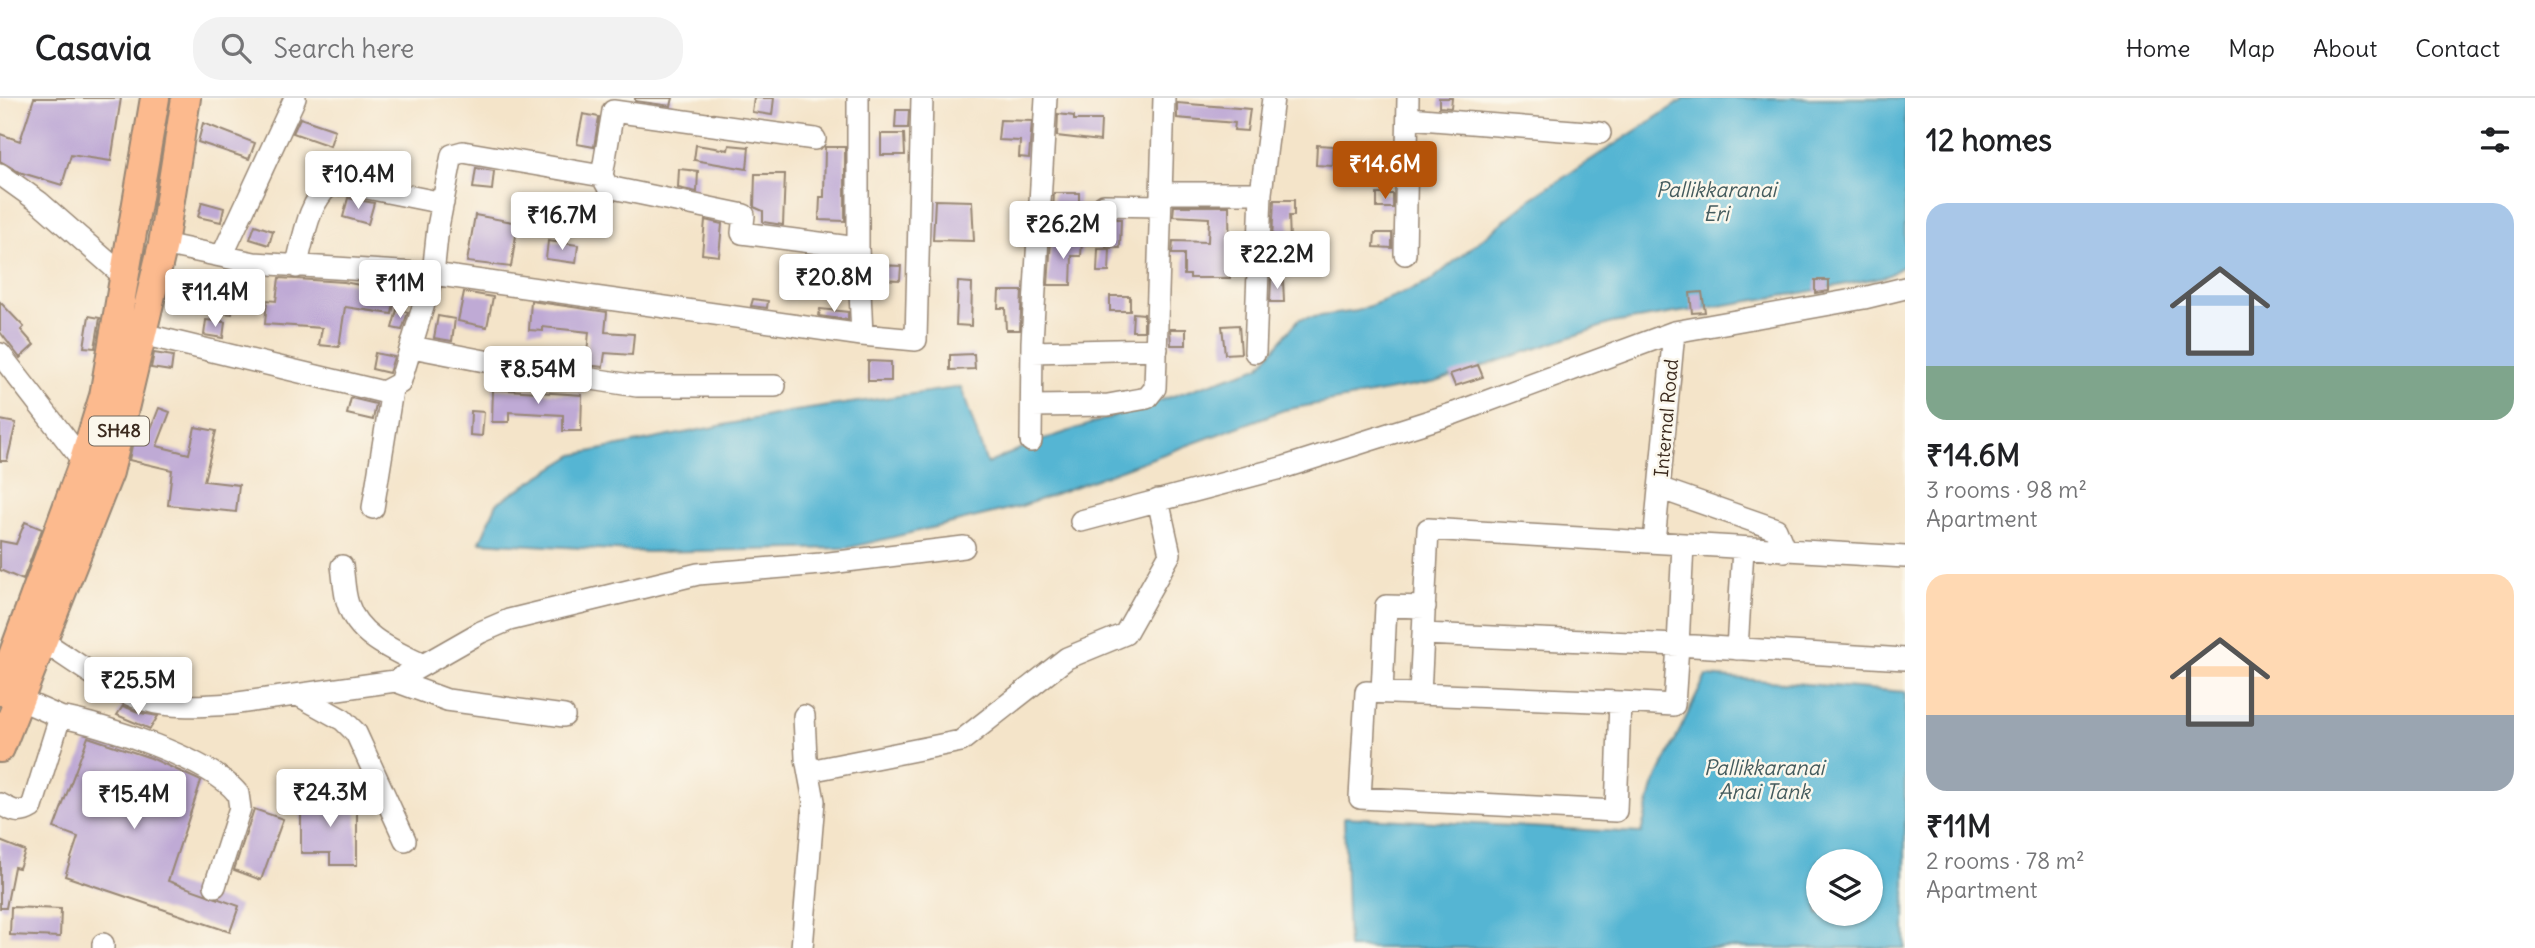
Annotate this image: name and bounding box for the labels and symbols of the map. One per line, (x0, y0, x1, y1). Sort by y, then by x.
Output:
pin: ₹14.6M (1328, 141, 1442, 201)
pin: ₹10.4M (301, 152, 415, 211)
water label: Pallikkaranai Eri (1656, 176, 1779, 227)
pin: ₹16.7M (505, 192, 619, 252)
pin: ₹26.2M (1006, 202, 1120, 261)
pin: ₹22.2M (1220, 232, 1334, 291)
pin: ₹20.8M (777, 254, 891, 314)
pin: ₹11M (359, 260, 441, 320)
pin: ₹11.4M (158, 270, 272, 329)
pin: ₹8.54M (481, 346, 595, 406)
street label: Internal Road (1649, 358, 1683, 478)
road number: SH48 (89, 416, 149, 446)
pin: ₹25.5M (81, 658, 195, 717)
water label: Pallikkaranai Anai Tank (1704, 754, 1827, 805)
pin: ₹24.3M (273, 770, 387, 829)
pin: ₹15.4M (77, 772, 191, 831)

